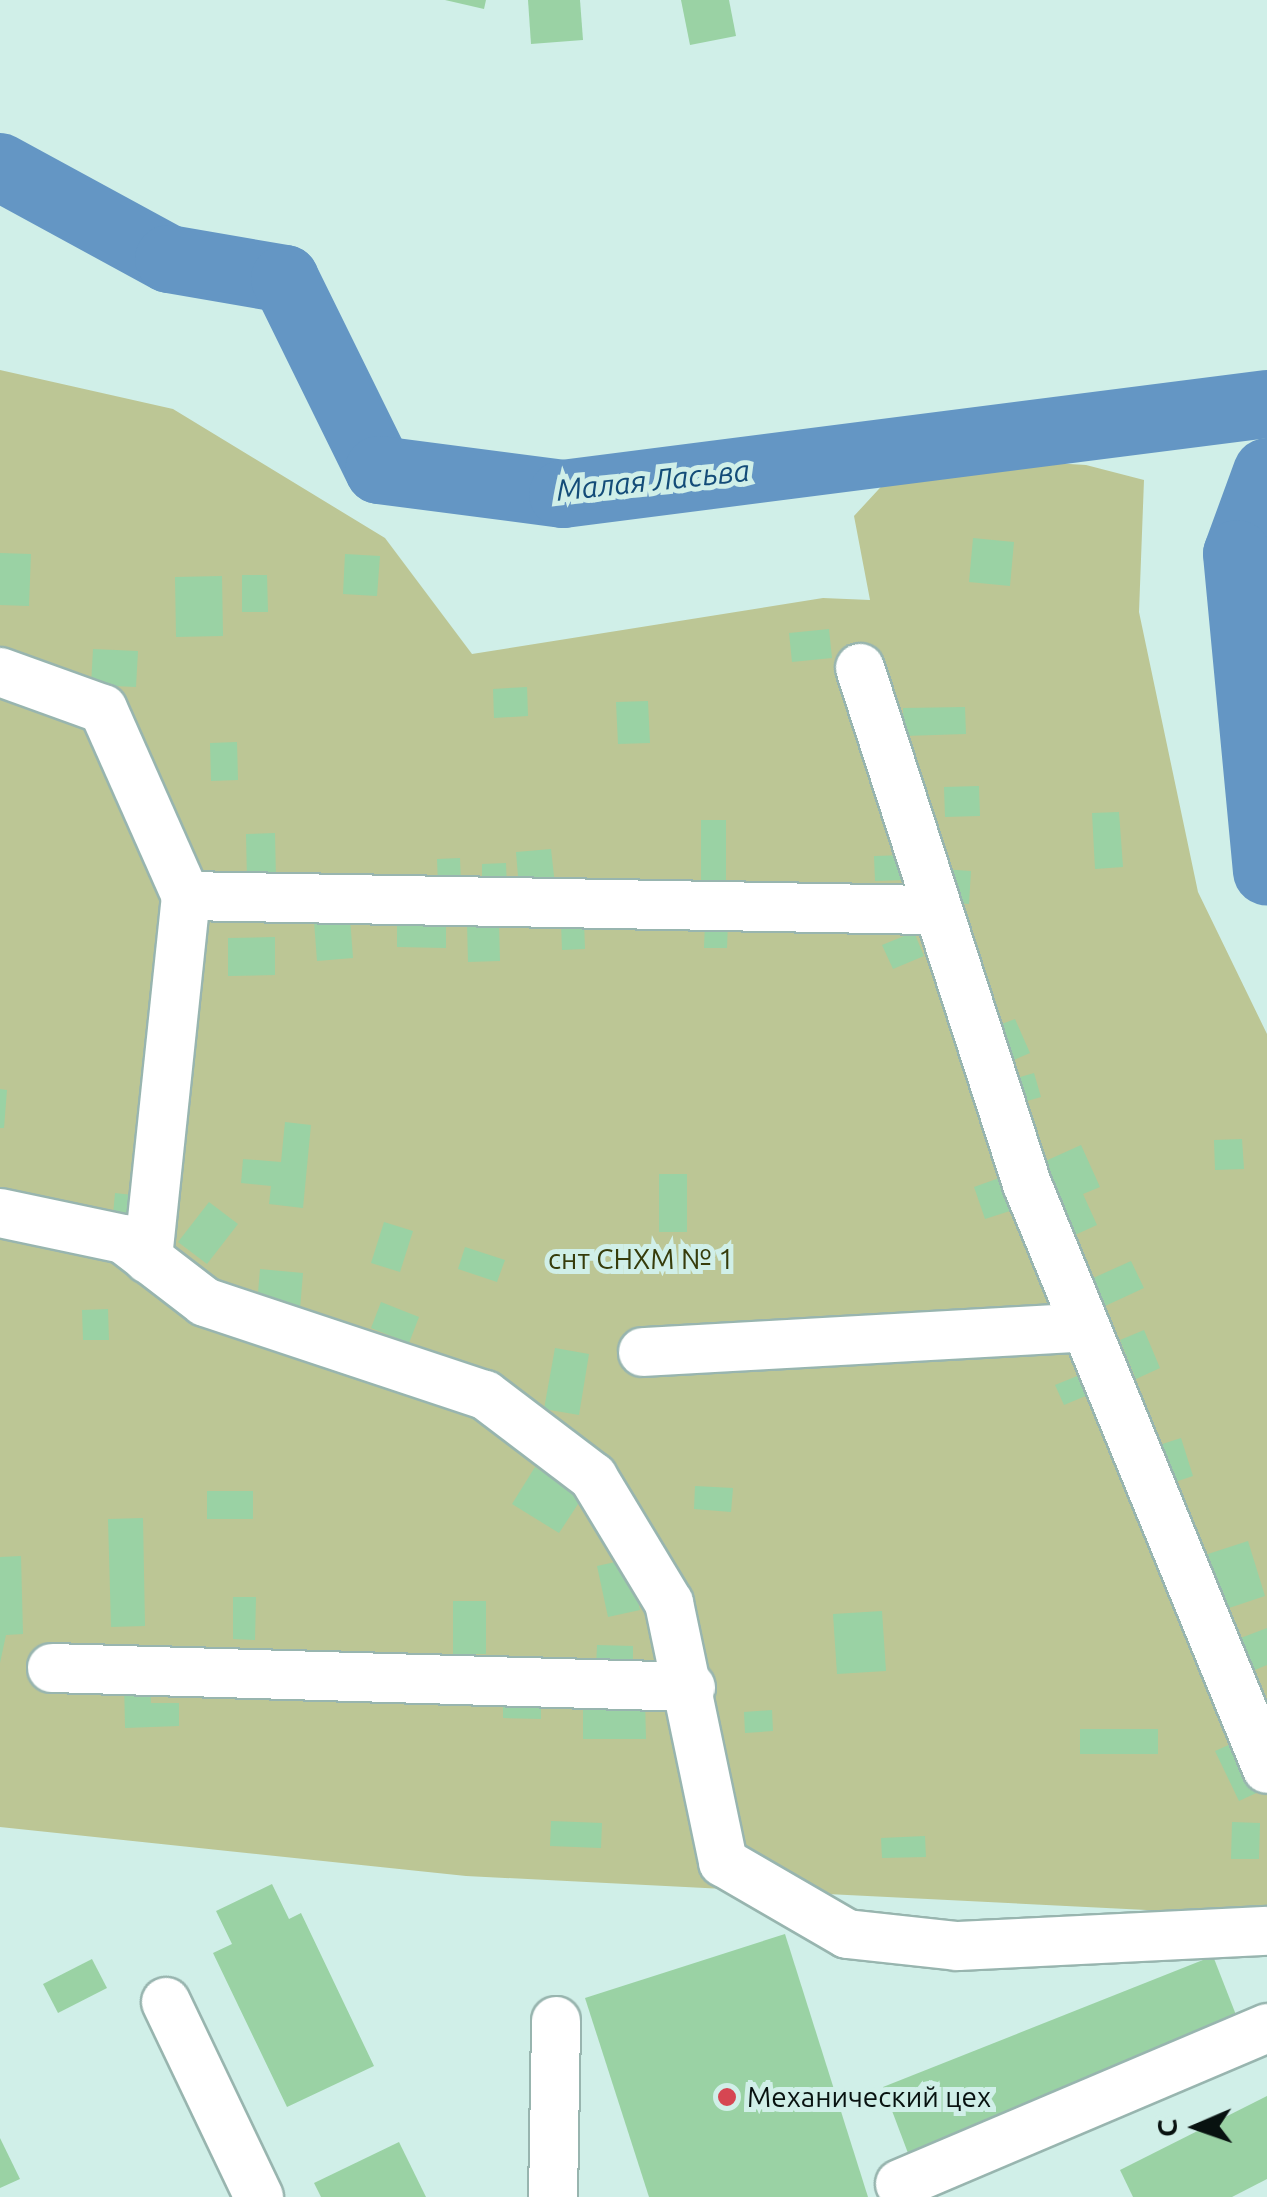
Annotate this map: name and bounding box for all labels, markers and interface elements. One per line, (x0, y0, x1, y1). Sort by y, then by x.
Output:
water label: Малая Ласьва (555, 452, 751, 508)
park label: снт СНХМ № 1 (548, 1242, 734, 1276)
north arrow (1147, 2077, 1247, 2177)
place label: Механический цех (747, 2080, 991, 2114)
marker: Механический цех (716, 2086, 738, 2108)
text: С (1151, 2119, 1182, 2138)

